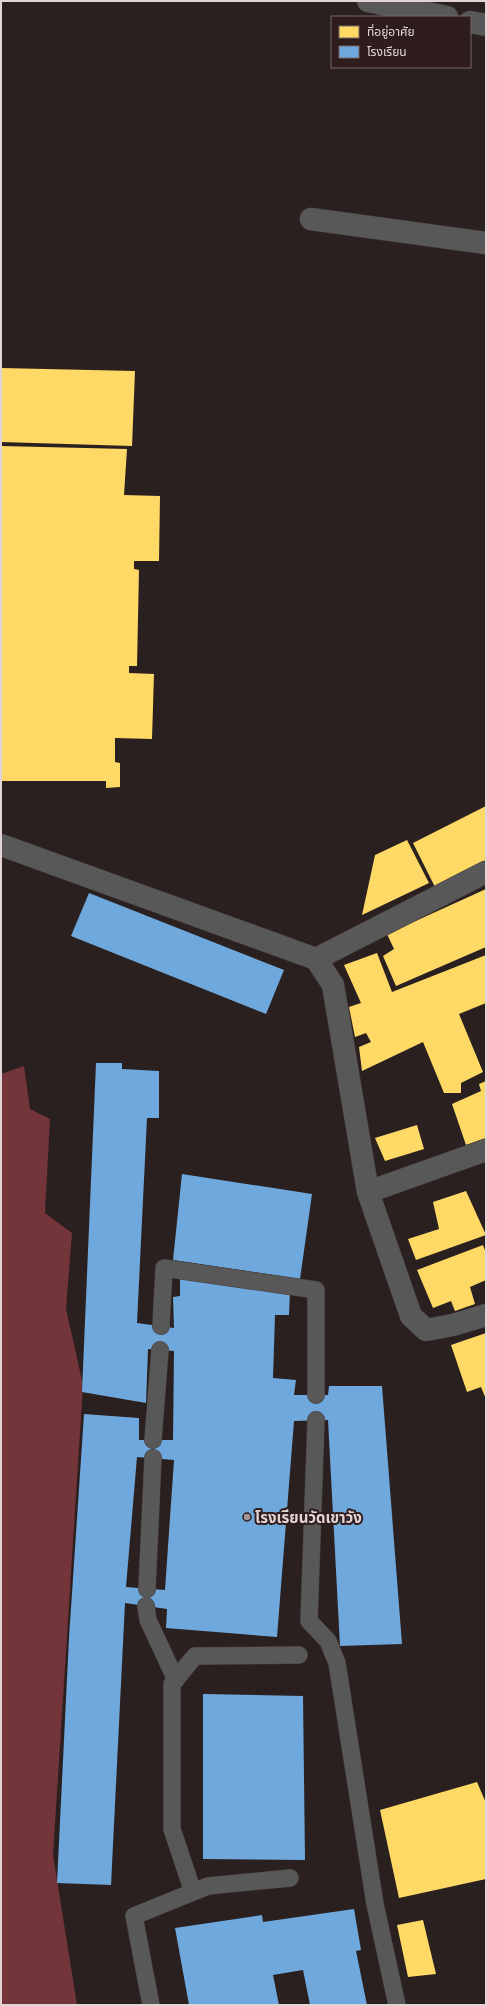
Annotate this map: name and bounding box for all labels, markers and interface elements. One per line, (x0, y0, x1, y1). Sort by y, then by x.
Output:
legend (331, 16, 471, 68)
text: ที่อยู่อาศัย (367, 22, 415, 41)
text: โรงเรียน (367, 42, 407, 61)
place label: โรงเรียนวัดเขาวัง (255, 1506, 362, 1529)
marker: โรงเรียนวัดเขาวัง (242, 1512, 252, 1522)

